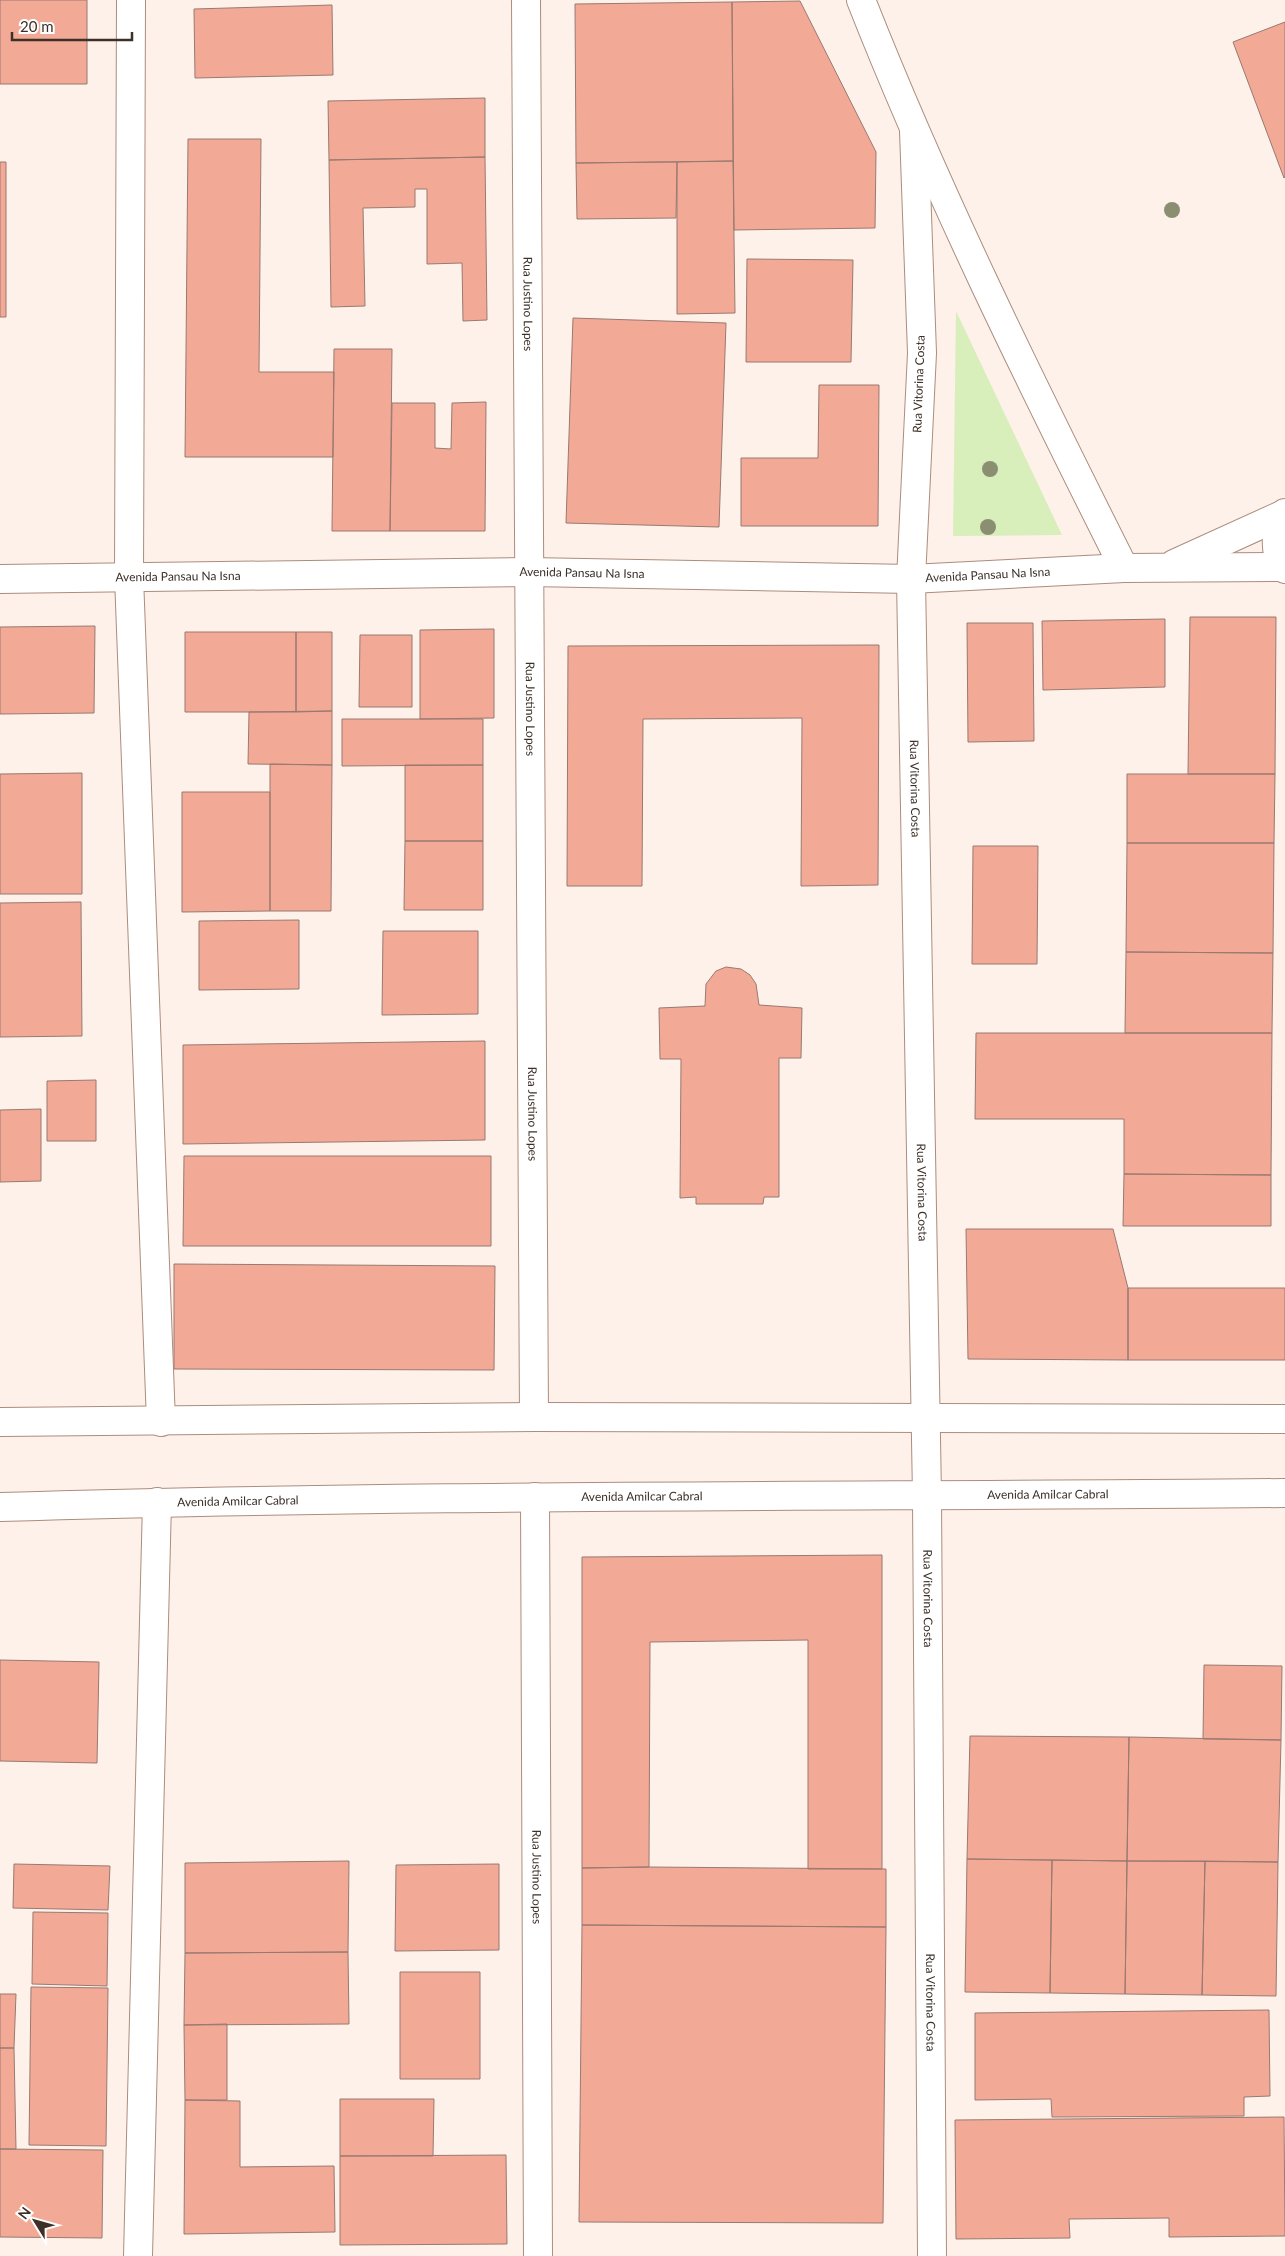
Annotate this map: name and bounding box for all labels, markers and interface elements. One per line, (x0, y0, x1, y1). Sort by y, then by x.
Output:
scale bar (12, 10, 132, 42)
text: 20 m (20, 17, 54, 35)
street label: Rua Justino Lopes (520, 257, 536, 351)
street label: Rua Vitorina Costa (909, 335, 928, 433)
street label: Avenida Pansau Na Isna (519, 564, 645, 581)
street label: Avenida Pansau Na Isna (925, 564, 1051, 585)
street label: Avenida Pansau Na Isna (115, 568, 241, 584)
street label: Rua Justino Lopes (523, 662, 538, 756)
street label: Rua Vitorina Costa (907, 739, 924, 838)
street label: Rua Justino Lopes (525, 1067, 541, 1161)
street label: Rua Vitorina Costa (914, 1143, 931, 1242)
street label: Avenida Amilcar Cabral (987, 1486, 1109, 1502)
street label: Avenida Amilcar Cabral (581, 1488, 703, 1504)
street label: Avenida Amilcar Cabral (177, 1492, 299, 1509)
street label: Rua Vitorina Costa (920, 1549, 936, 1647)
street label: Rua Justino Lopes (529, 1830, 545, 1924)
street label: Rua Vitorina Costa (923, 1953, 939, 2051)
north arrow (10, 2196, 60, 2246)
text: N (14, 2203, 34, 2222)

